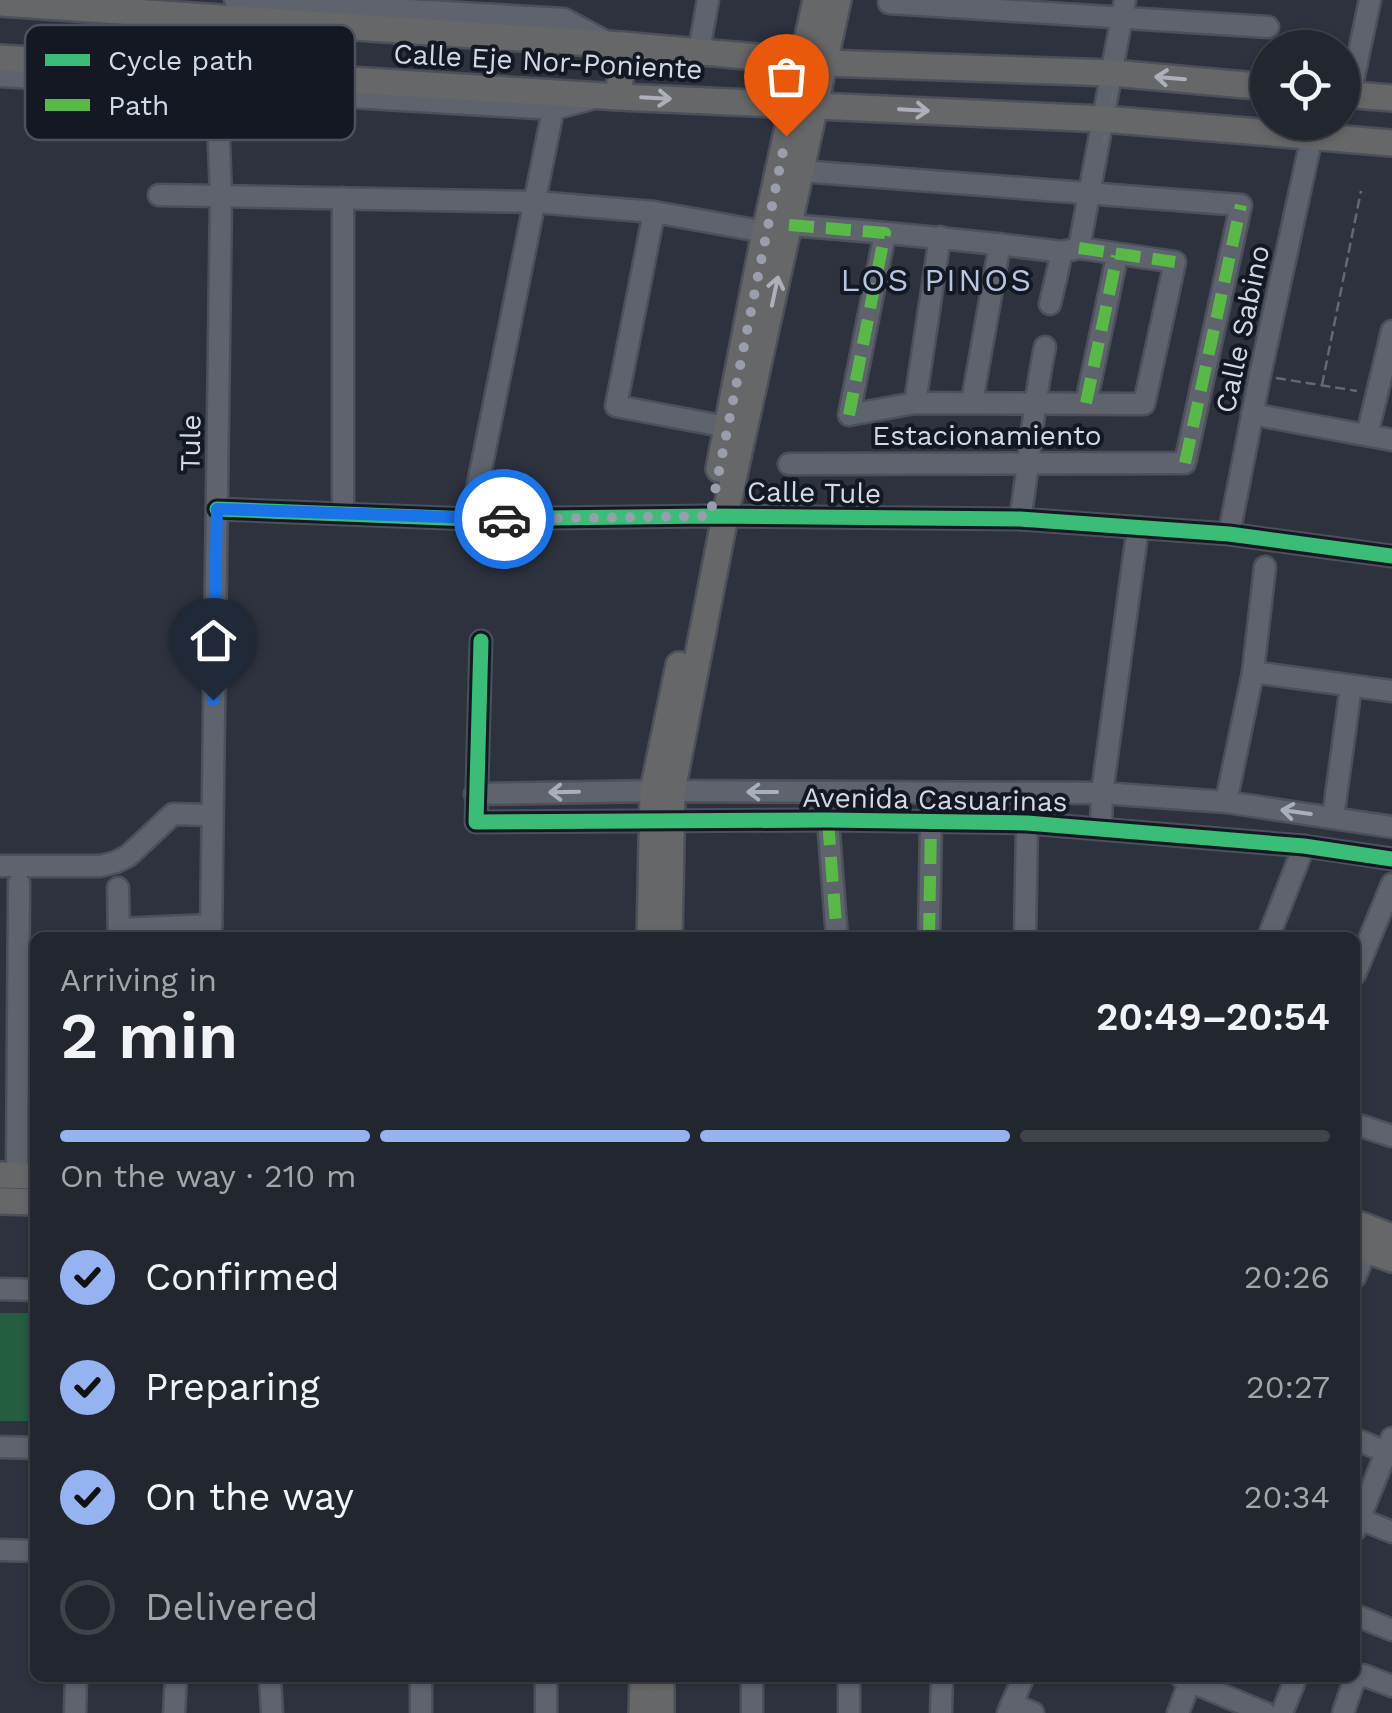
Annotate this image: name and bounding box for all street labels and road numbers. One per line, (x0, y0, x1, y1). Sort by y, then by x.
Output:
street label: Calle Eje Nor-Poniente (393, 37, 703, 86)
street label: Calle Sabino (1209, 242, 1276, 416)
street label: Tule (174, 414, 207, 472)
street label: Estacionamiento (872, 419, 1102, 452)
street label: Calle Tule (747, 475, 881, 510)
street label: Avenida Casuarinas (802, 781, 1068, 818)

